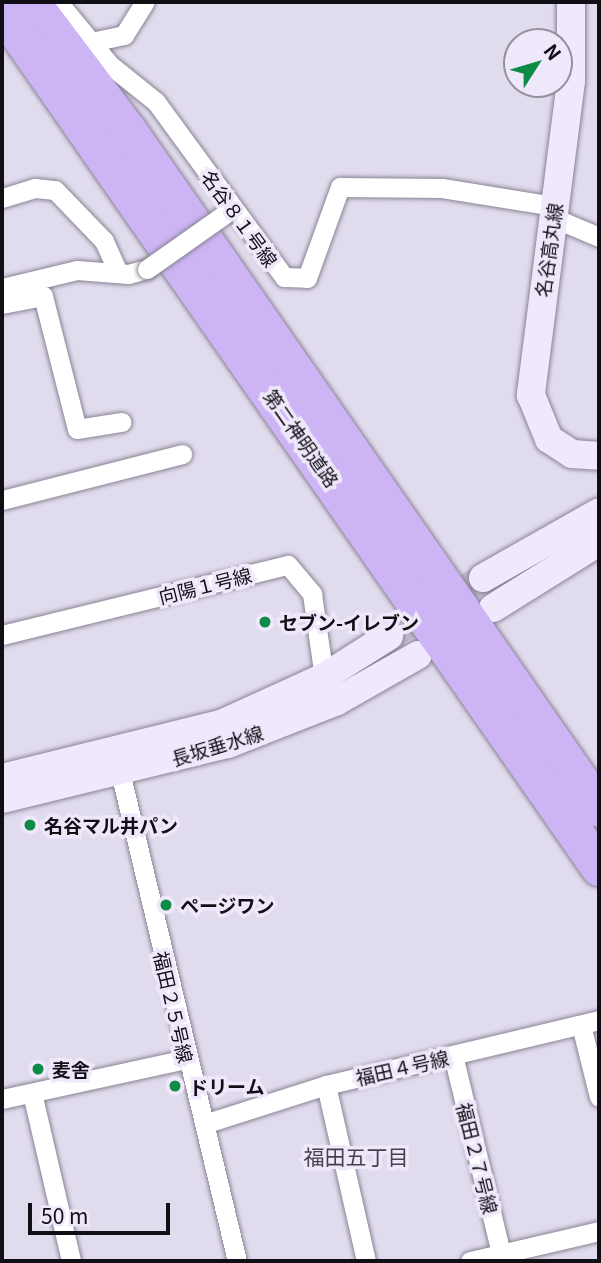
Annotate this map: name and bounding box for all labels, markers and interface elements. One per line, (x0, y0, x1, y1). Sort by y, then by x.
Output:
north arrow (503, 28, 573, 98)
text: N (539, 37, 569, 65)
street label: 名谷８１号線 (197, 165, 283, 271)
street label: 名谷高丸線 (530, 201, 566, 299)
street label: 第二神明道路 (260, 385, 344, 491)
street label: 向陽１号線 (156, 562, 254, 608)
place label: セブン-イレブン (279, 611, 419, 633)
marker: セブン-イレブン (257, 614, 273, 630)
street label: 長坂垂水線 (168, 720, 266, 770)
place label: 名谷マル井パン (44, 814, 177, 836)
marker: 名谷マル井パン (22, 817, 38, 833)
place label: ページワン (180, 894, 275, 916)
marker: ページワン (158, 897, 174, 913)
street label: 福田２５号線 (150, 949, 198, 1065)
street label: 福田４号線 (353, 1045, 451, 1089)
place label: 麦舎 (52, 1058, 90, 1080)
marker: 麦舎 (30, 1061, 46, 1077)
place label: ドリーム (189, 1075, 265, 1097)
marker: ドリーム (167, 1078, 183, 1094)
street label: 福田２７号線 (453, 1100, 503, 1216)
district label: 福田五丁目 (304, 1143, 408, 1169)
scale bar (32, 1190, 173, 1234)
text: 50 m (41, 1200, 88, 1230)

